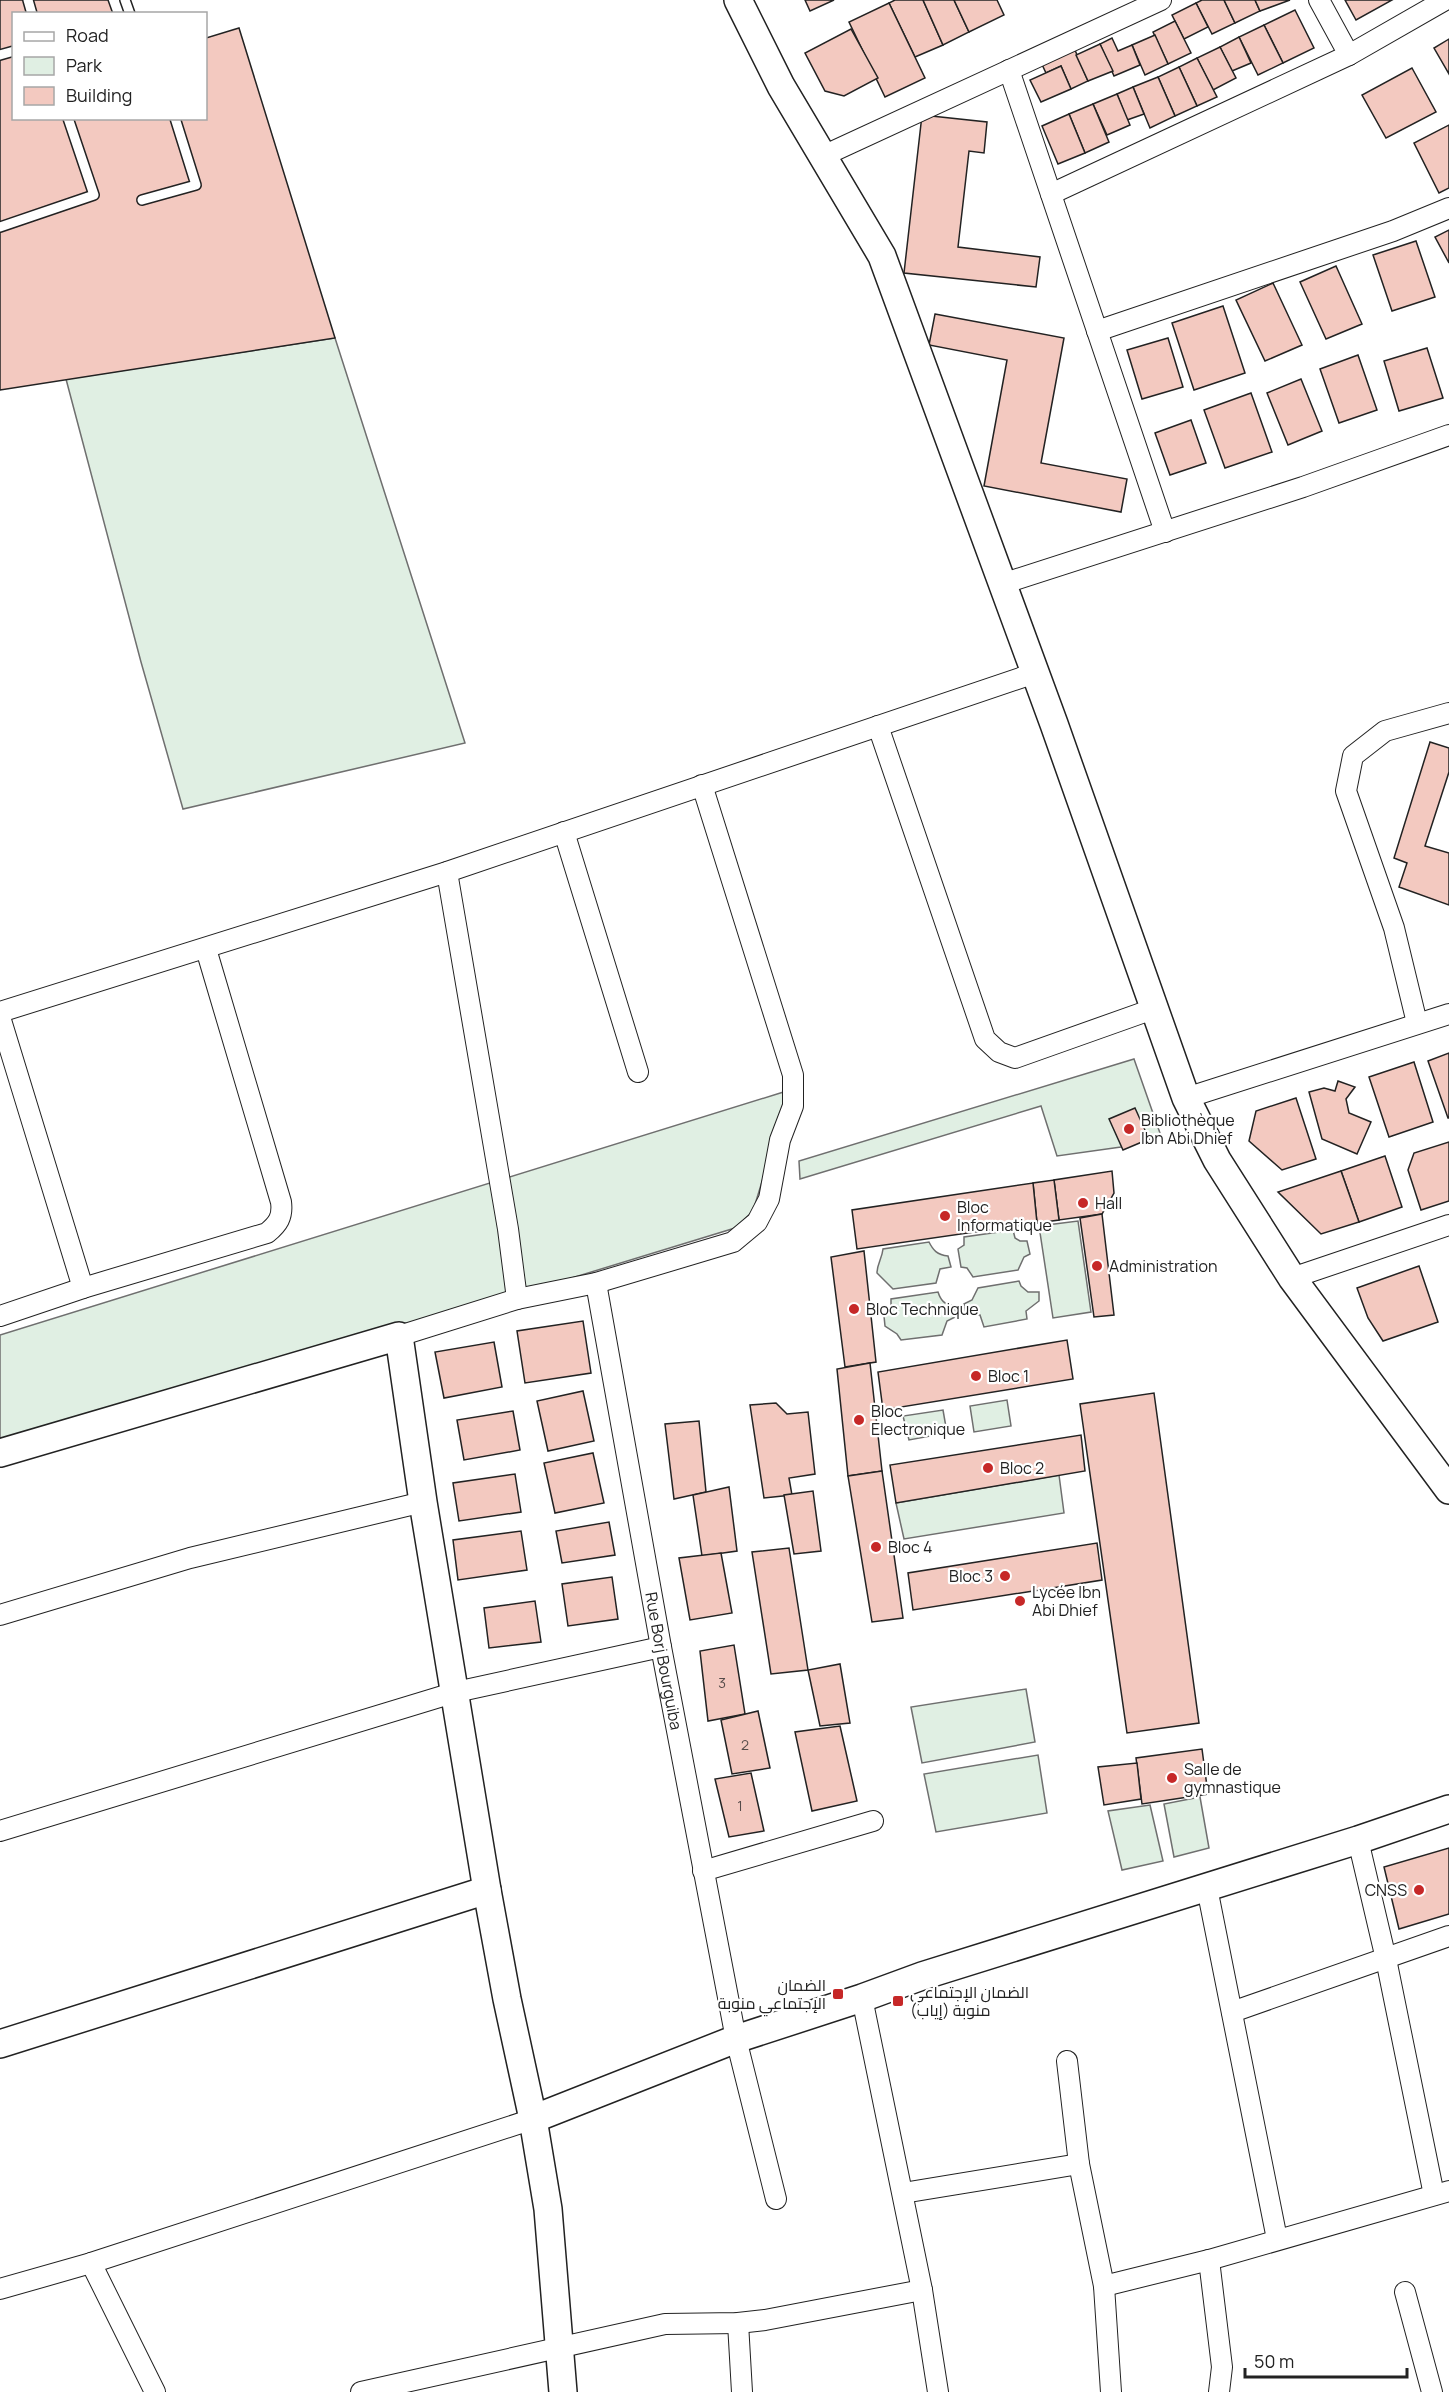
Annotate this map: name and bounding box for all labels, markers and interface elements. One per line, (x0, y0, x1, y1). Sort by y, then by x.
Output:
legend (12, 12, 207, 120)
text: Road (66, 23, 109, 47)
text: Park (66, 53, 103, 77)
text: Building (66, 83, 132, 107)
place label: Bibliothèque Ibn Abi Dhief (1141, 1109, 1235, 1149)
marker: Bibliothèque Ibn Abi Dhief (1122, 1122, 1136, 1136)
place label: Hall (1095, 1192, 1122, 1214)
place label: Bloc Informatique (957, 1196, 1052, 1236)
marker: Hall (1076, 1196, 1090, 1210)
marker: Bloc Informatique (938, 1209, 952, 1223)
place label: Administration (1109, 1255, 1217, 1277)
marker: Administration (1090, 1259, 1104, 1273)
place label: Bloc Technique (866, 1298, 979, 1320)
marker: Bloc Technique (847, 1302, 861, 1316)
place label: Bloc 1 (988, 1365, 1029, 1387)
marker: Bloc 1 (969, 1369, 983, 1383)
place label: Bloc Electronique (871, 1400, 965, 1440)
marker: Bloc Electronique (852, 1413, 866, 1427)
place label: Bloc 2 (1000, 1457, 1044, 1479)
marker: Bloc 2 (981, 1461, 995, 1475)
place label: Bloc 4 (888, 1536, 933, 1558)
marker: Bloc 4 (869, 1540, 883, 1554)
place label: Bloc 3 (949, 1565, 993, 1587)
marker: Bloc 3 (998, 1569, 1012, 1583)
place label: Lycée Ibn Abi Dhief (1032, 1581, 1101, 1621)
street label: Rue Borj Bourguiba (640, 1590, 688, 1732)
marker: Lycée Ibn Abi Dhief (1013, 1594, 1027, 1608)
house number: 3 (718, 1673, 726, 1692)
house number: 2 (741, 1735, 749, 1754)
place label: Salle de gymnastique (1184, 1758, 1281, 1798)
marker: Salle de gymnastique (1165, 1771, 1179, 1785)
house number: 1 (737, 1796, 743, 1815)
place label: CNSS (1365, 1879, 1407, 1901)
marker: CNSS (1412, 1883, 1426, 1897)
place label: الضمان الإجتماعي منوبة (718, 1974, 826, 2017)
place label: الضمان الإجتماعي منوبة (إياب) (910, 1981, 1029, 2021)
marker: الضمان الإجتماعي منوبة (831, 1987, 845, 2001)
marker: الضمان الإجتماعي منوبة (إياب) (891, 1994, 905, 2008)
scale bar (1245, 2341, 1407, 2379)
text: 50 m (1254, 2349, 1294, 2373)

